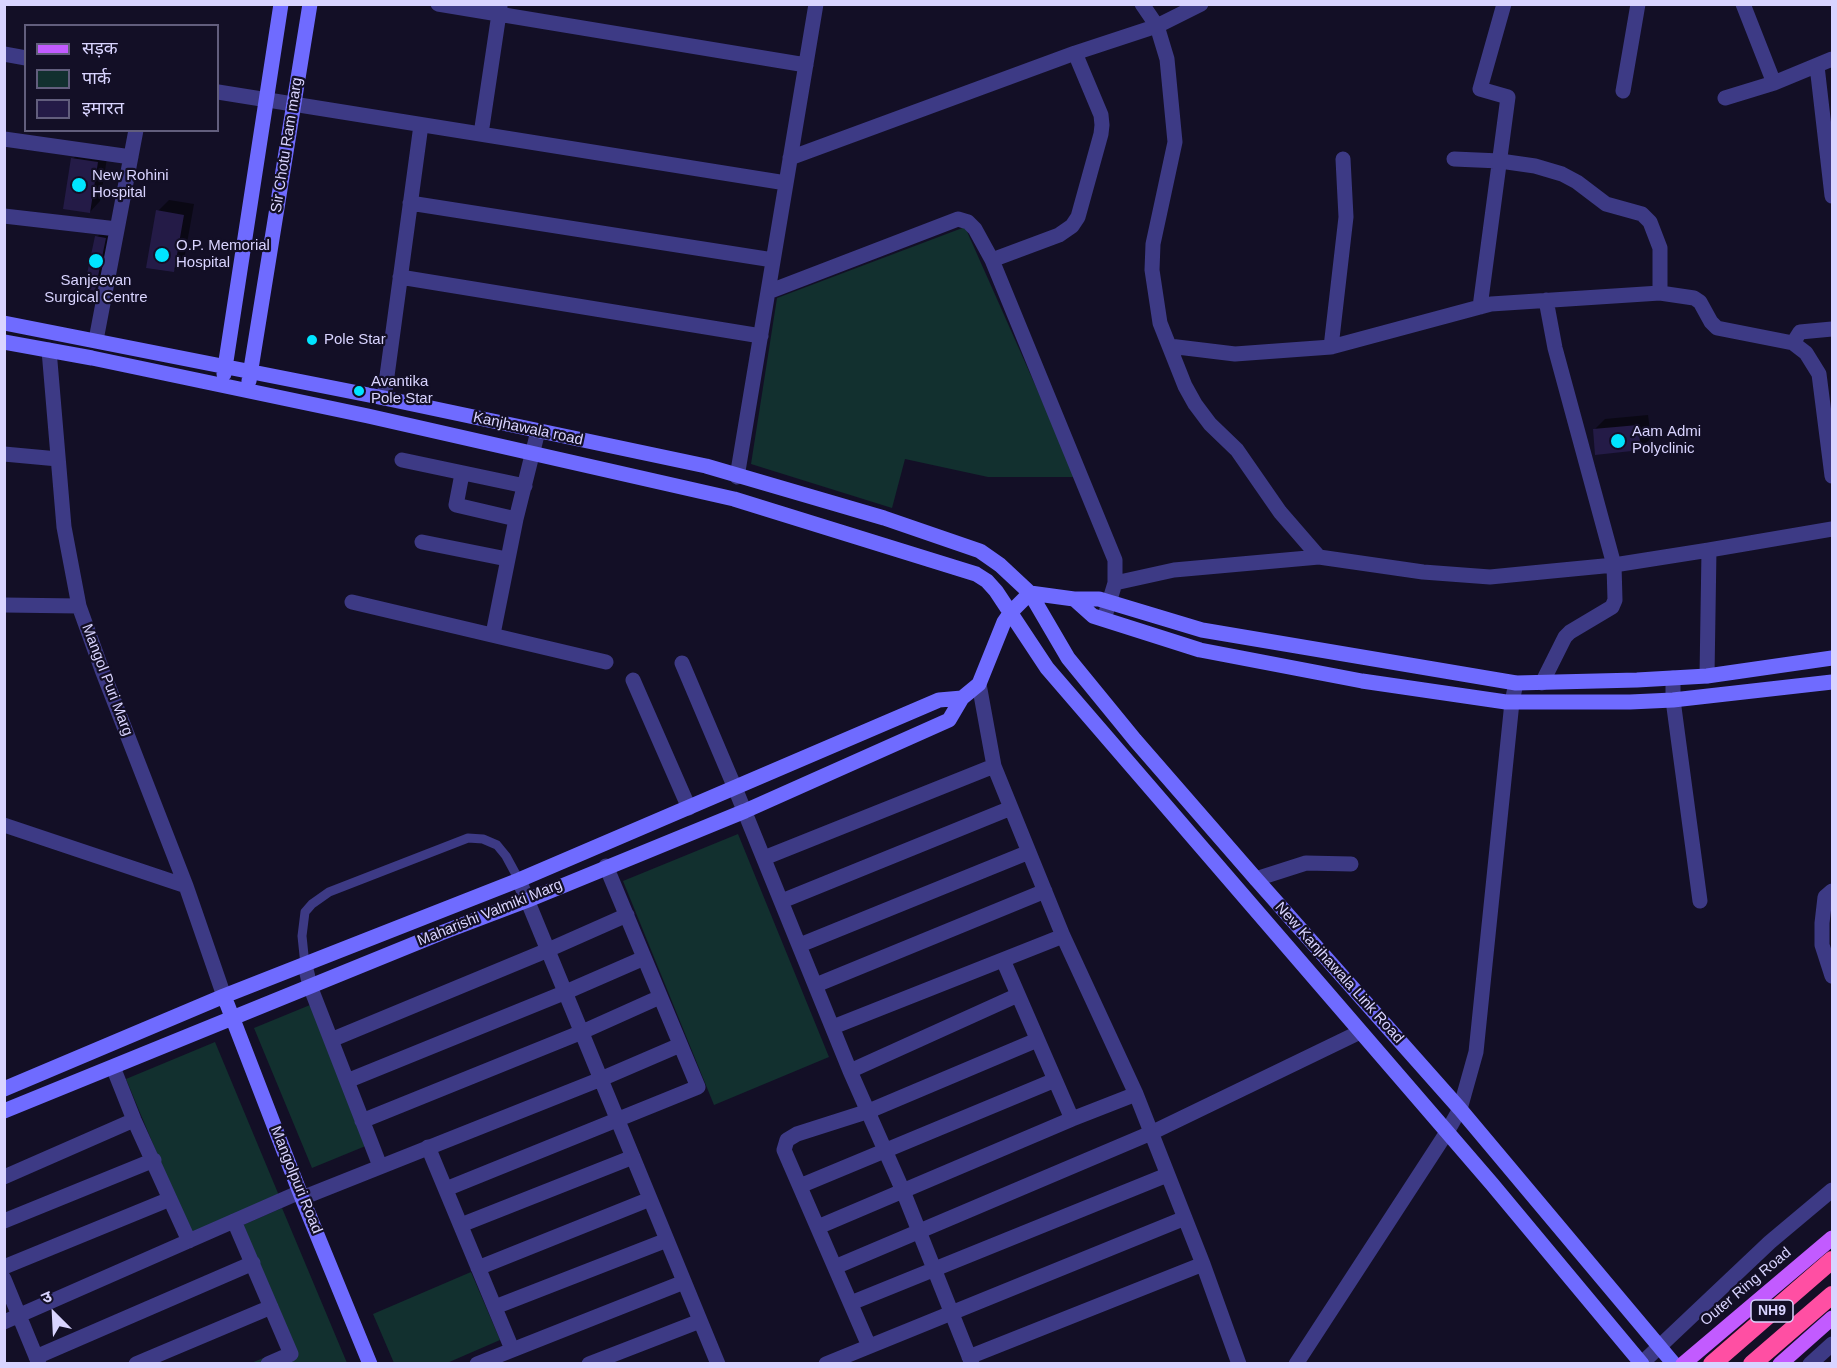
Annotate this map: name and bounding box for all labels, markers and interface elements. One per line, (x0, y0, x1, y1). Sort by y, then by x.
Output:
legend (24, 24, 219, 132)
text: सड़क (82, 38, 118, 58)
text: पार्क (82, 68, 111, 88)
street label: Sir Chotu Ram marg (267, 76, 307, 214)
text: इमारत (82, 98, 124, 118)
place label: New Rohini Hospital (92, 167, 169, 202)
marker: New Rohini Hospital (70, 176, 88, 194)
place label: O.P. Memorial Hospital (176, 237, 270, 272)
marker: O.P. Memorial Hospital (153, 246, 171, 264)
marker: Sanjeevan Surgical Centre (87, 252, 105, 270)
place label: Sanjeevan Surgical Centre (44, 272, 148, 307)
place label: Pole Star (324, 331, 386, 349)
marker: Pole Star (305, 333, 319, 347)
place label: Avantika Pole Star (371, 373, 433, 408)
marker: Avantika Pole Star (352, 384, 366, 398)
street label: Kanjhawala road (471, 409, 585, 449)
place label: Aam Admi Polyclinic (1632, 423, 1701, 458)
marker: Aam Admi Polyclinic (1609, 432, 1627, 450)
street label: Mangol Puri Marg (77, 622, 137, 738)
street label: Maharishi Valmiki Marg (415, 876, 565, 950)
street label: New Kanjhawala Link Road (1271, 899, 1407, 1047)
street label: Mangolpuri Road (266, 1124, 326, 1236)
street label: Outer Ring Road (1697, 1244, 1795, 1330)
north arrow (24, 1284, 84, 1344)
text: उ (39, 1287, 54, 1307)
road number: NH9 (1751, 1300, 1793, 1322)

